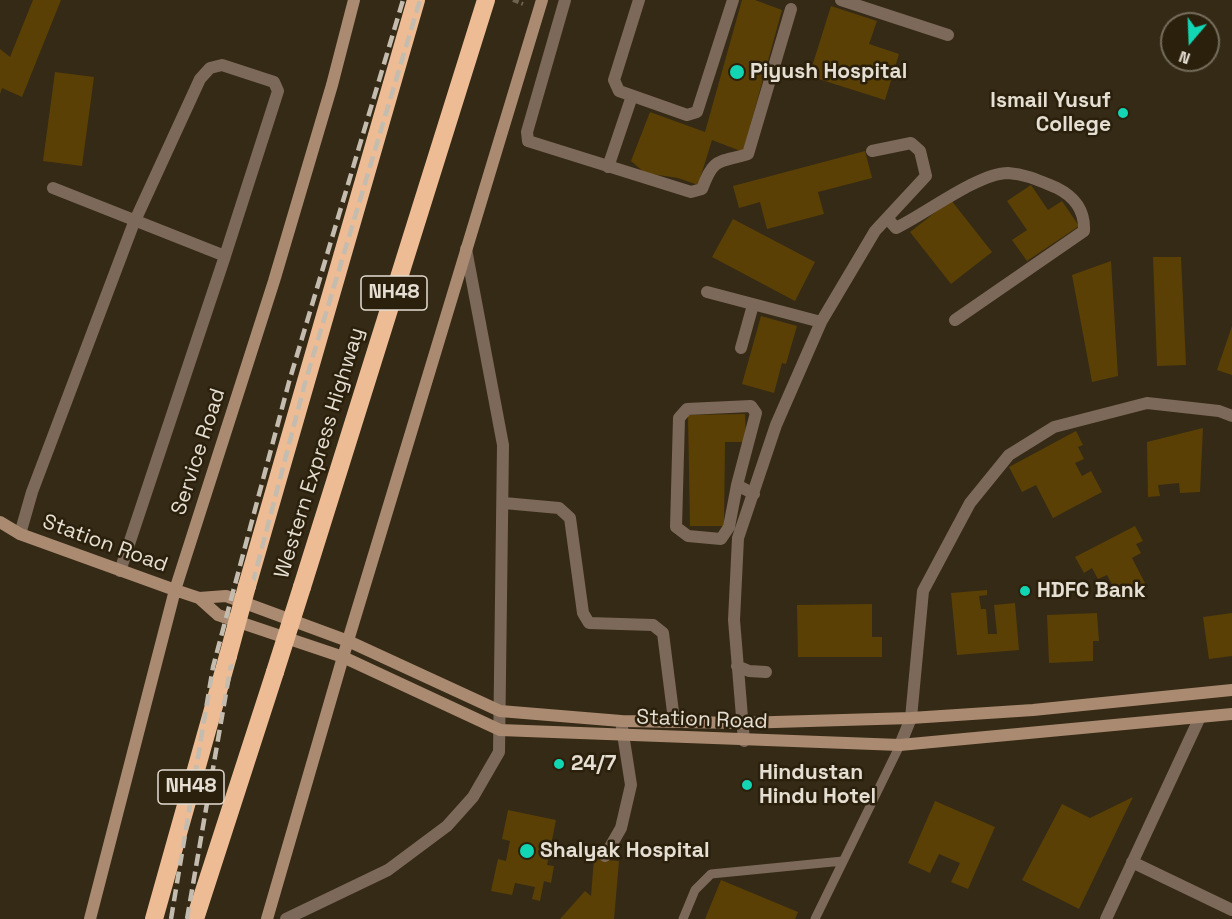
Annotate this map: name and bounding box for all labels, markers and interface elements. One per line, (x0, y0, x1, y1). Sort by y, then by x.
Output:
north arrow (1160, 12, 1220, 72)
text: N (1176, 46, 1193, 69)
place label: Piyush Hospital (750, 59, 907, 85)
marker: Piyush Hospital (728, 63, 746, 81)
place label: Ismail Yusuf College (990, 88, 1111, 138)
marker: Ismail Yusuf College (1116, 106, 1130, 120)
road number: NH48 (361, 276, 427, 310)
street label: Western Express Highway (270, 325, 370, 581)
street label: Service Road (167, 386, 231, 518)
street label: Station Road (39, 510, 171, 578)
place label: HDFC Bank (1037, 578, 1146, 604)
marker: HDFC Bank (1018, 584, 1032, 598)
street label: Station Road (636, 705, 768, 735)
place label: 24/7 (571, 751, 616, 777)
marker: 24/7 (552, 757, 566, 771)
place label: Hindustan Hindu Hotel (759, 760, 876, 810)
road number: NH48 (158, 770, 224, 804)
marker: Hindustan Hindu Hotel (740, 778, 754, 792)
place label: Shalyak Hospital (540, 838, 710, 864)
marker: Shalyak Hospital (518, 842, 536, 860)

